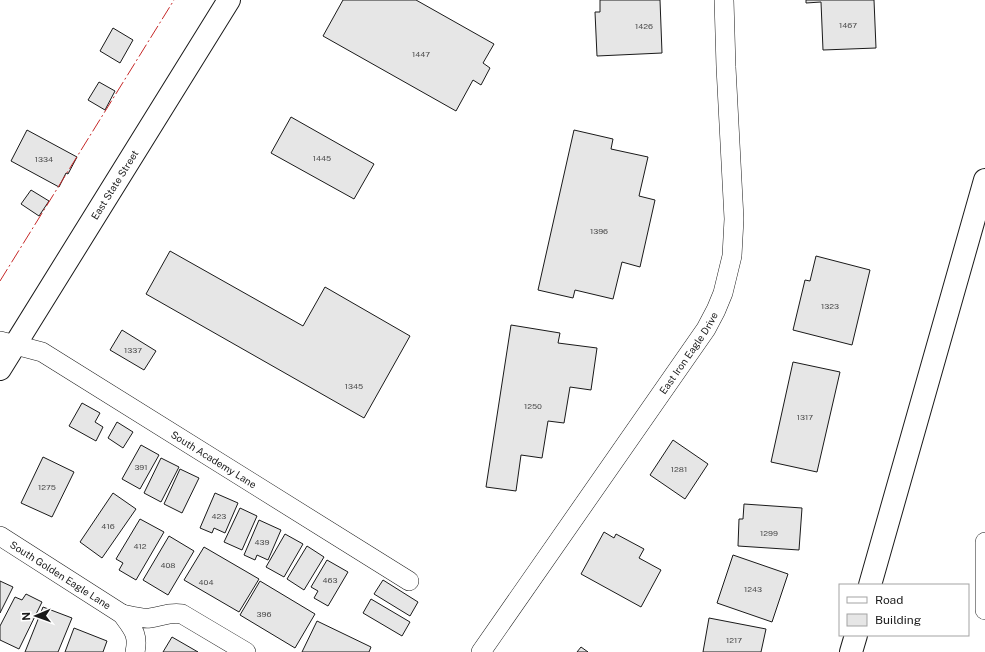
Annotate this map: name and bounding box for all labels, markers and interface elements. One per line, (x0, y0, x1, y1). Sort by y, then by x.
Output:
house number: 1467 (839, 20, 857, 30)
house number: 1426 (635, 21, 653, 31)
house number: 1447 (412, 49, 430, 59)
street label: East State Street (88, 148, 141, 222)
house number: 1445 (313, 153, 331, 163)
house number: 1334 (35, 154, 53, 164)
house number: 1396 (590, 226, 608, 236)
house number: 1323 (821, 301, 839, 311)
street label: East Iron Eagle Drive (657, 310, 720, 396)
house number: 1337 (124, 345, 142, 355)
house number: 1345 (345, 381, 363, 391)
house number: 1250 (524, 401, 542, 411)
house number: 1317 (797, 412, 813, 422)
street label: South Academy Lane (169, 428, 259, 491)
house number: 391 (134, 462, 148, 472)
house number: 1281 (671, 464, 687, 474)
house number: 1275 (38, 482, 56, 492)
house number: 423 (212, 511, 226, 521)
house number: 416 (101, 521, 115, 531)
house number: 1299 (760, 528, 778, 538)
house number: 439 (254, 537, 270, 547)
street label: South Golden Eagle Lane (8, 538, 114, 612)
house number: 412 (133, 541, 147, 551)
house number: 408 (160, 560, 176, 570)
house number: 463 (323, 575, 338, 585)
house number: 404 (199, 577, 213, 587)
house number: 1243 (744, 584, 762, 594)
legend (839, 584, 969, 636)
text: Road (875, 593, 903, 607)
north arrow (16, 596, 56, 636)
house number: 396 (257, 609, 271, 619)
text: N (20, 612, 32, 621)
text: Building (875, 613, 921, 627)
house number: 1217 (726, 635, 742, 645)

